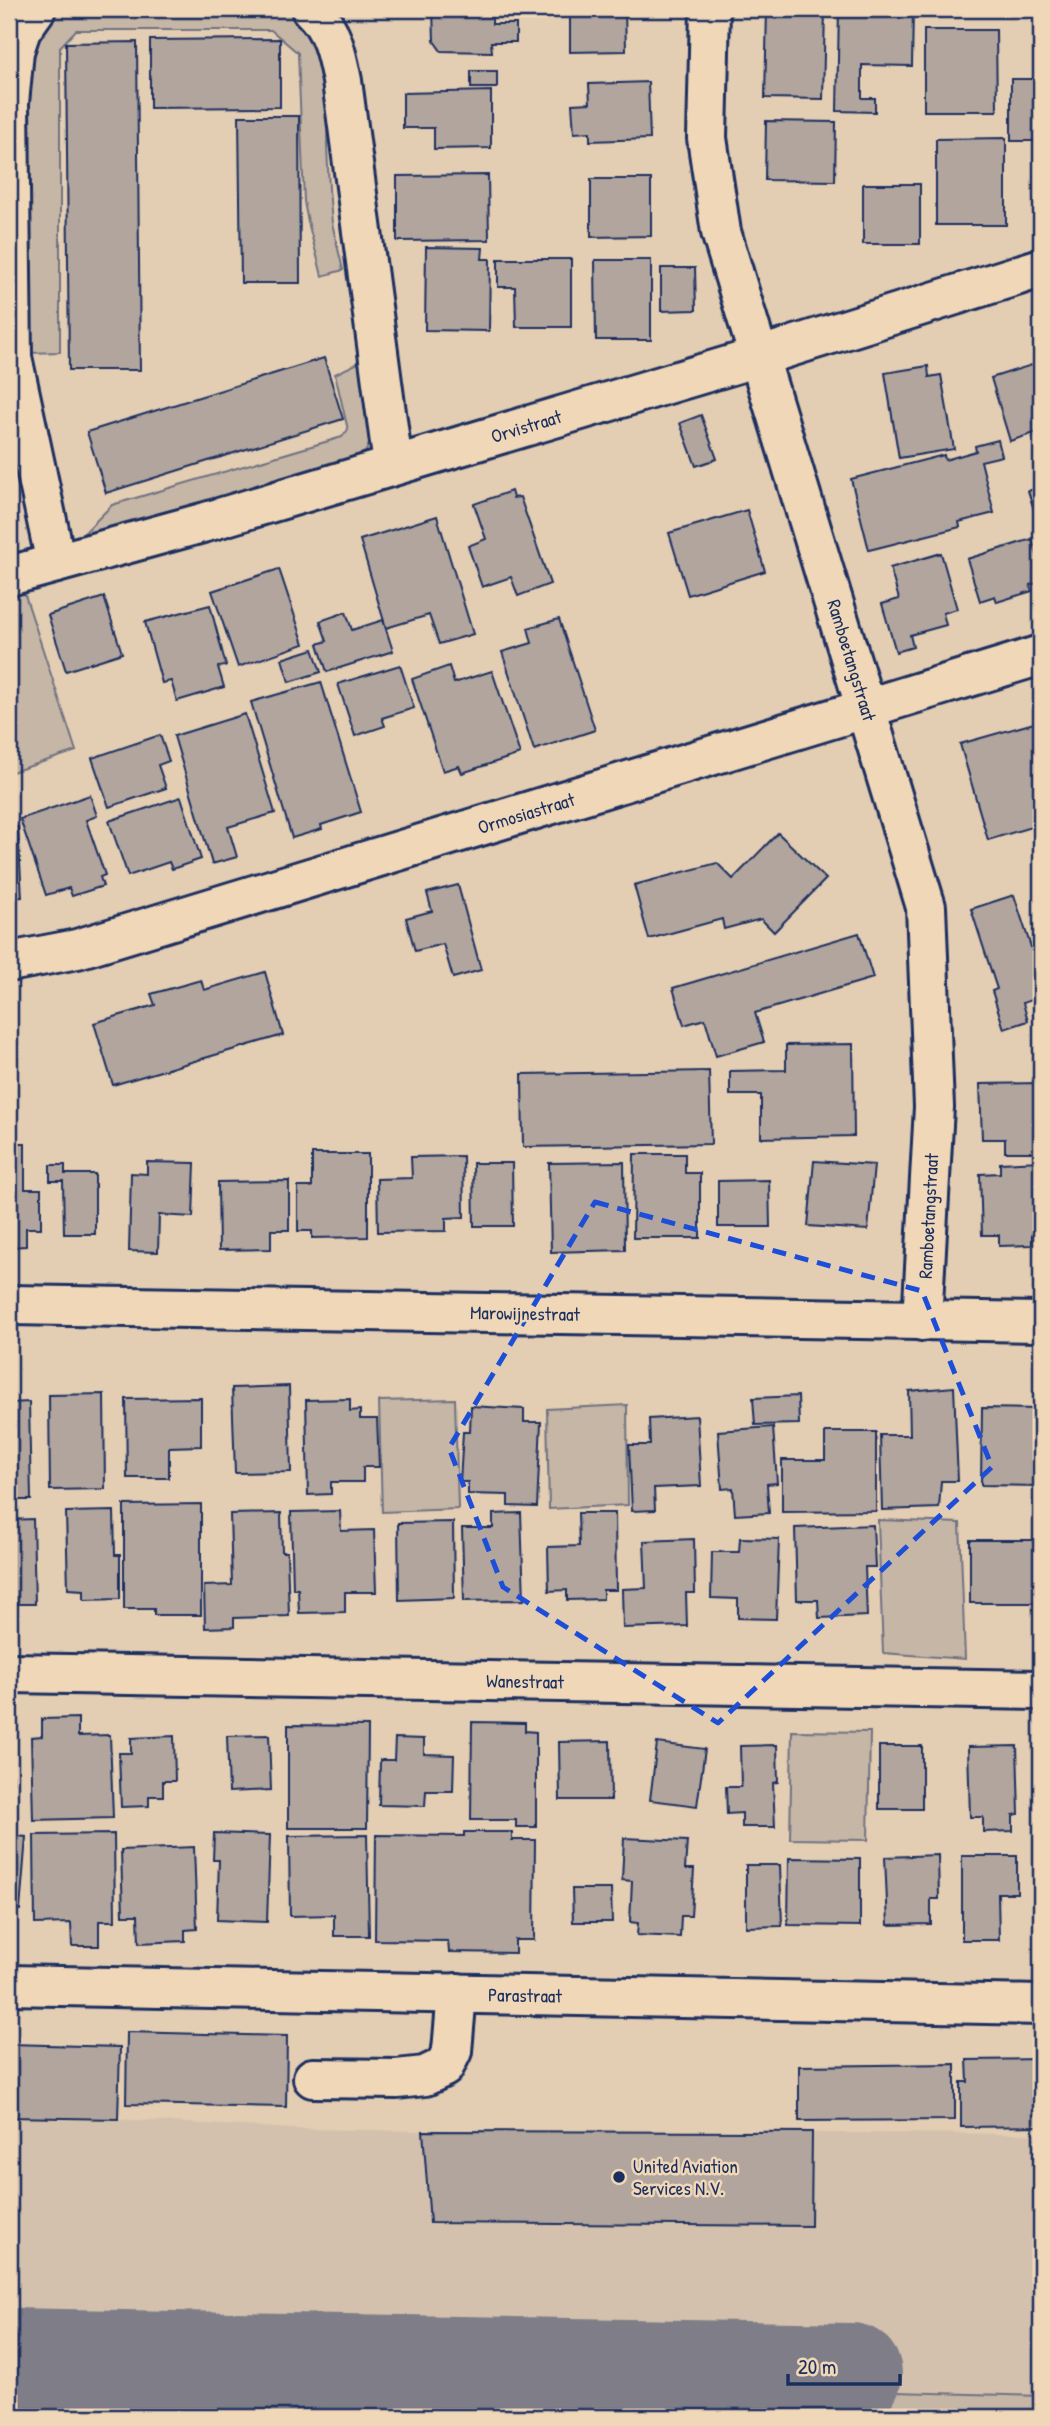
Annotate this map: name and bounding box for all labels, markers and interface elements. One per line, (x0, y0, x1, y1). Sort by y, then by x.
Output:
street label: Orvistraat (488, 403, 565, 449)
street label: Ramboetangstraat (821, 596, 883, 724)
street label: Ormosiastraat (474, 786, 578, 840)
street label: Ramboetangstraat (912, 1152, 944, 1279)
street label: Marowijnestraat (470, 1299, 581, 1327)
street label: Wanestraat (486, 1667, 565, 1695)
street label: Parastraat (488, 1981, 563, 2009)
place label: United Aviation Services N.V. (633, 2153, 738, 2201)
marker: United Aviation Services N.V. (611, 2169, 627, 2185)
scale bar (788, 2342, 900, 2386)
text: 20 m (798, 2352, 836, 2381)

